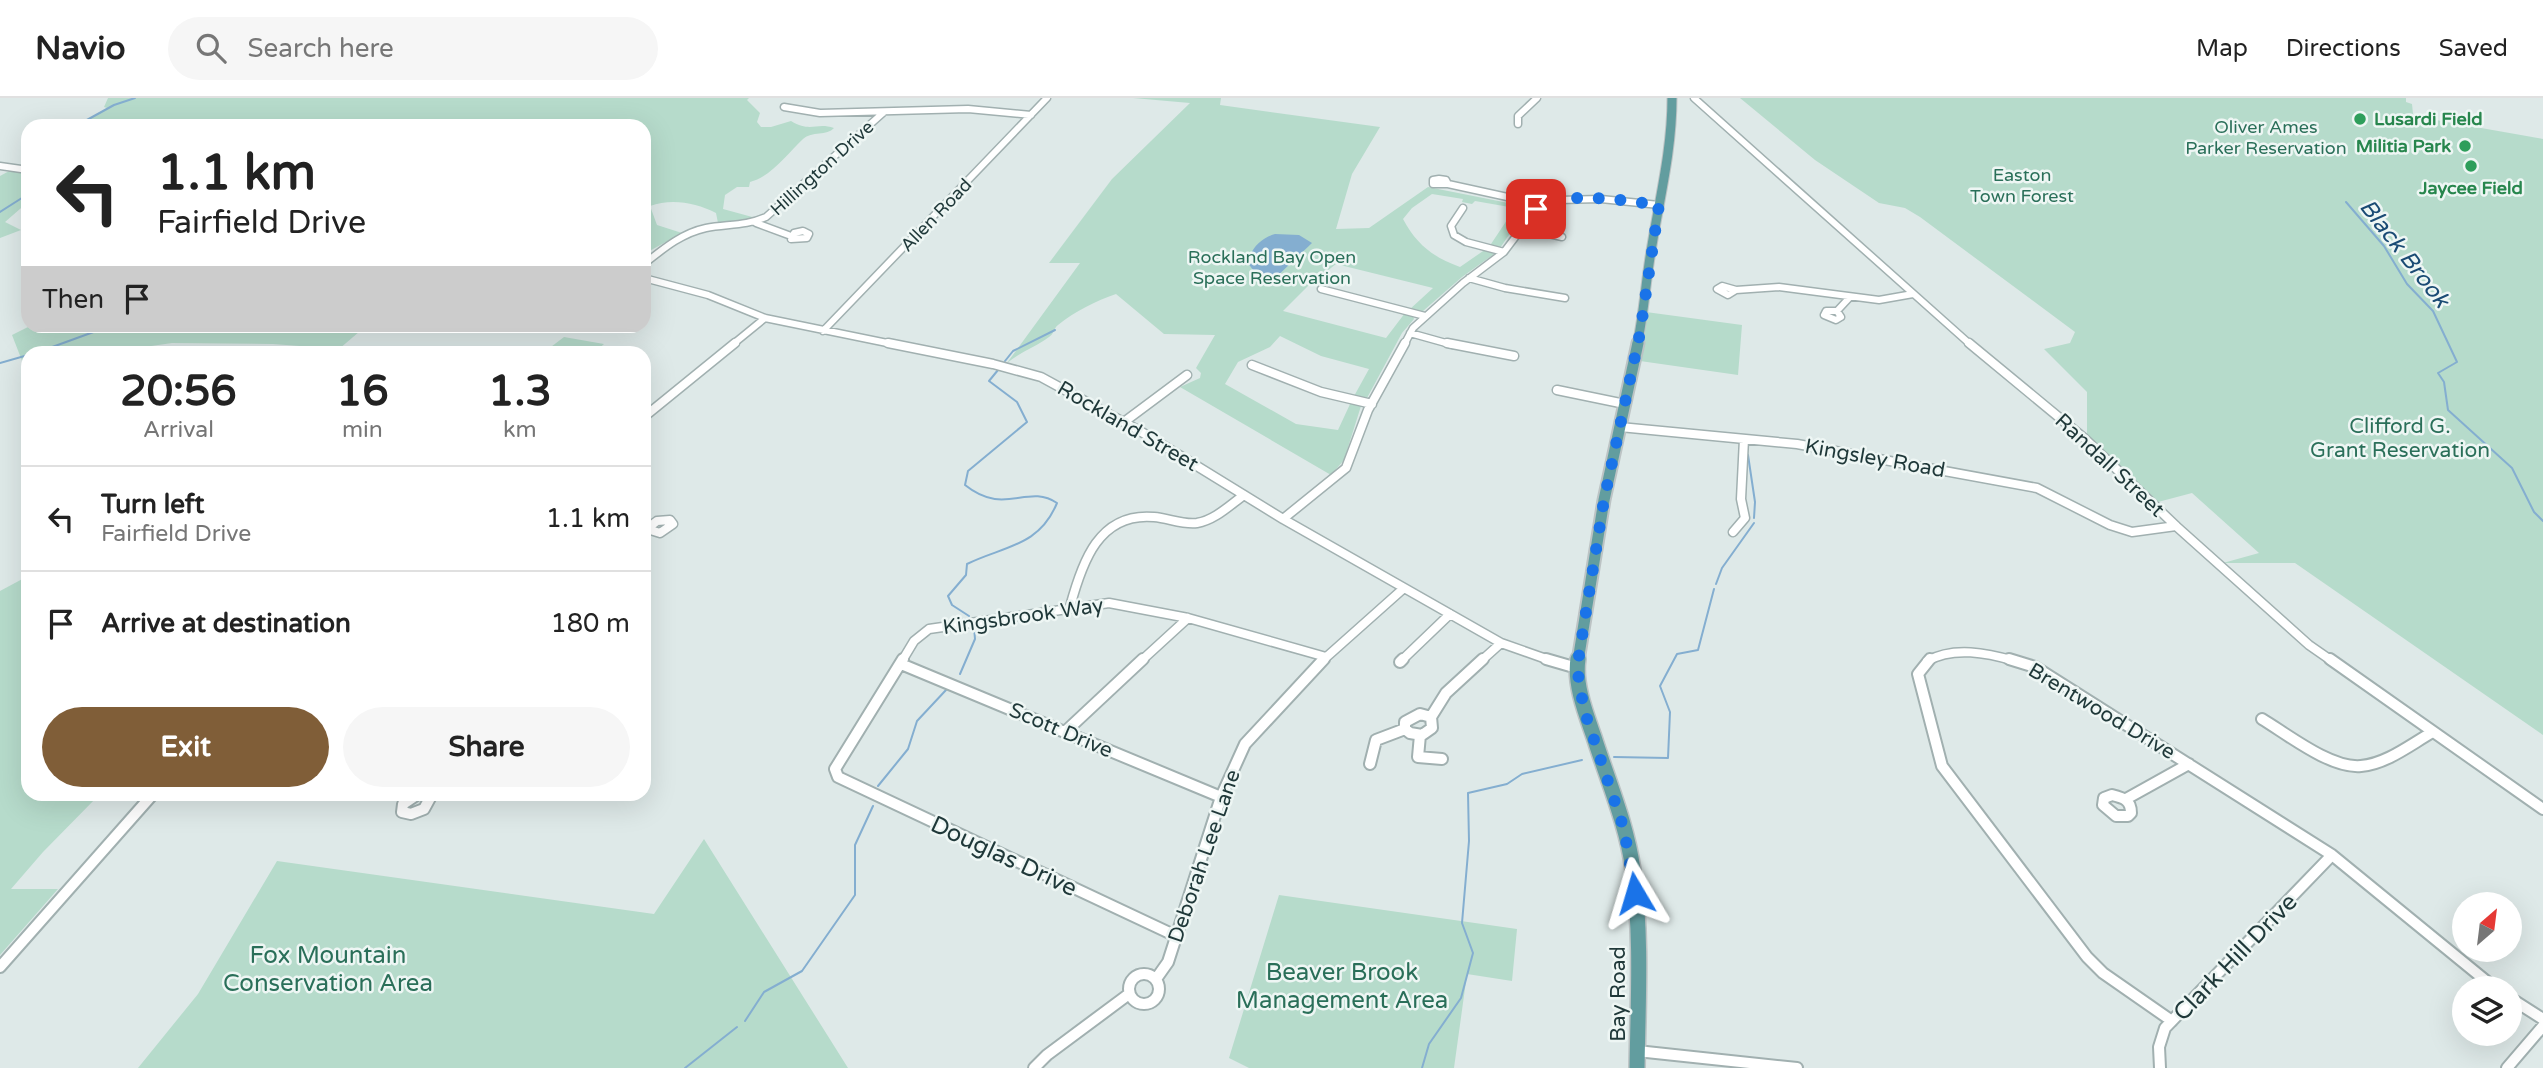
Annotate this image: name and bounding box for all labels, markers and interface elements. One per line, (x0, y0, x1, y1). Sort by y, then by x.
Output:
search box (168, 17, 658, 80)
text: Navio (35, 29, 126, 68)
icon: search (192, 29, 230, 67)
text: Search here (248, 33, 394, 64)
text: Map (2196, 34, 2248, 63)
text: Directions (2286, 34, 2401, 63)
text: Saved (2439, 34, 2508, 63)
place label: Lusardi Field (2374, 108, 2483, 130)
marker: Lusardi Field (2352, 111, 2368, 127)
street label: Hillington Drive (766, 116, 878, 220)
park label: Oliver Ames Parker Reservation (2185, 116, 2347, 159)
place label: Militia Park (2356, 135, 2451, 157)
marker: Militia Park (2457, 138, 2473, 154)
text: 1.1 km (157, 144, 316, 203)
icon: left (42, 147, 133, 238)
marker: Jaycee Field (2463, 158, 2479, 174)
park label: Easton Town Forest (1970, 164, 2074, 207)
street label: Allen Road (896, 174, 976, 256)
place label: Jaycee Field (2418, 177, 2523, 199)
pin (1506, 179, 1566, 239)
icon: arrive (1517, 190, 1555, 228)
water label: Black Brook (2353, 194, 2456, 315)
text: Fairfield Drive (157, 204, 366, 242)
park label: Rockland Bay Open Space Reservation (1188, 246, 1356, 289)
icon: arrive (118, 280, 156, 318)
text: Then (42, 284, 104, 315)
text: 20:56 (120, 366, 237, 417)
text: 16 (336, 366, 389, 417)
text: 1.3 (488, 366, 552, 417)
street label: Rockland Street (1053, 376, 1203, 477)
street label: Randall Street (2050, 408, 2170, 522)
park label: Clifford G. Grant Reservation (2310, 414, 2490, 463)
text: Arrival (143, 416, 214, 444)
text: min (342, 416, 383, 444)
text: km (503, 416, 537, 444)
street label: Kingsley Road (1803, 434, 1947, 483)
text: Turn left (101, 489, 204, 520)
icon: left (42, 500, 80, 538)
text: 1.1 km (546, 503, 630, 534)
text: Fairfield Drive (101, 520, 251, 548)
street label: Kingsbrook Way (941, 593, 1105, 640)
icon: arrive (42, 605, 80, 643)
text: Arrive at destination (101, 608, 351, 639)
text: 180 m (550, 608, 630, 639)
street label: Brentwood Drive (2024, 658, 2180, 765)
street label: Scott Drive (1005, 697, 1116, 763)
button: Exit (42, 707, 329, 787)
button: Share (343, 707, 630, 787)
street label: Deborah Lee Lane (1163, 766, 1246, 946)
street label: Douglas Drive (926, 810, 1082, 903)
position arrow (1598, 856, 1672, 930)
street label: Clark Hill Drive (2167, 888, 2303, 1027)
north arrow (2452, 892, 2522, 962)
map controls (2452, 892, 2522, 1046)
park label: Fox Mountain Conservation Area (223, 941, 433, 998)
street label: Bay Road (1606, 946, 1631, 1042)
park label: Beaver Brook Management Area (1236, 958, 1448, 1015)
button: layers (2452, 976, 2522, 1046)

